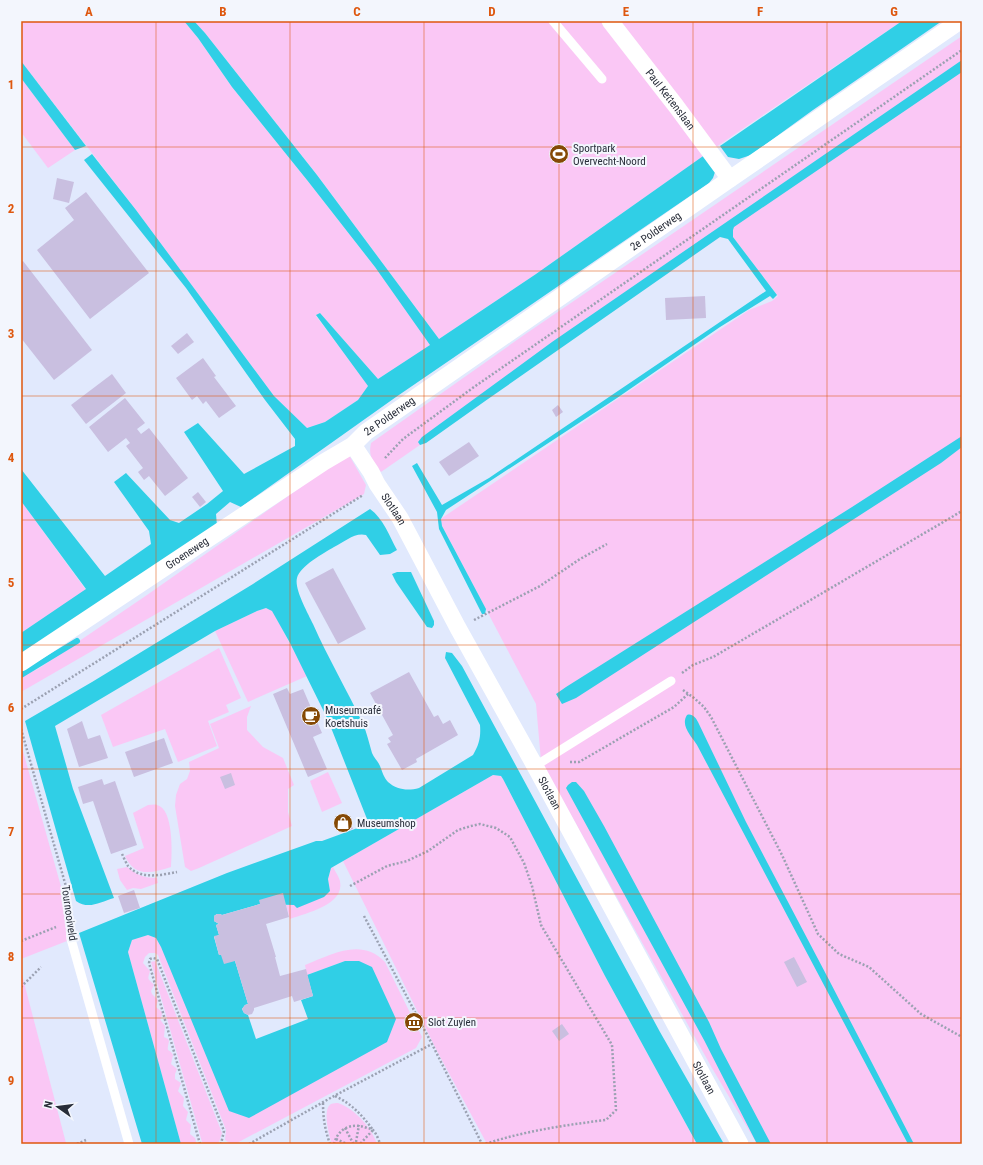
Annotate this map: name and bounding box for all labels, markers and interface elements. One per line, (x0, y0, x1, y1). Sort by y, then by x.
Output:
text: A (85, 4, 93, 19)
text: B (219, 4, 227, 19)
text: C (353, 4, 361, 19)
text: D (488, 4, 496, 19)
text: E (623, 4, 630, 19)
text: F (757, 4, 763, 19)
text: G (890, 4, 898, 19)
street label: Paul Kettenslaan (643, 66, 698, 132)
text: 1 (8, 77, 14, 92)
place label: Sportpark Overvecht-Noord (573, 142, 646, 168)
sports icon: Sportpark Overvecht-Noord (548, 143, 570, 165)
text: 2 (8, 201, 15, 216)
street label: 2e Polderweg (627, 209, 683, 253)
text: 3 (8, 326, 14, 341)
street label: 2e Polderweg (361, 394, 417, 438)
text: 4 (8, 450, 15, 465)
street label: Slotlaan (379, 491, 409, 527)
street label: Groeneweg (163, 534, 211, 572)
text: 5 (8, 575, 15, 590)
text: 6 (8, 700, 15, 715)
place label: Museumcafé Koetshuis (325, 704, 381, 730)
cafe icon: Museumcafé Koetshuis (300, 705, 322, 727)
street label: Slotlaan (535, 774, 564, 812)
shop icon: Museumshop (332, 812, 354, 834)
place label: Museumshop (357, 817, 416, 830)
text: 7 (8, 824, 15, 839)
street label: Tournooiveld (59, 884, 79, 942)
text: 8 (8, 949, 14, 964)
museum icon: Slot Zuylen (403, 1011, 425, 1033)
place label: Slot Zuylen (428, 1016, 476, 1029)
street label: Slotlaan (690, 1059, 718, 1096)
text: 9 (8, 1073, 14, 1088)
north arrow (38, 1087, 78, 1127)
text: N (42, 1100, 56, 1110)

